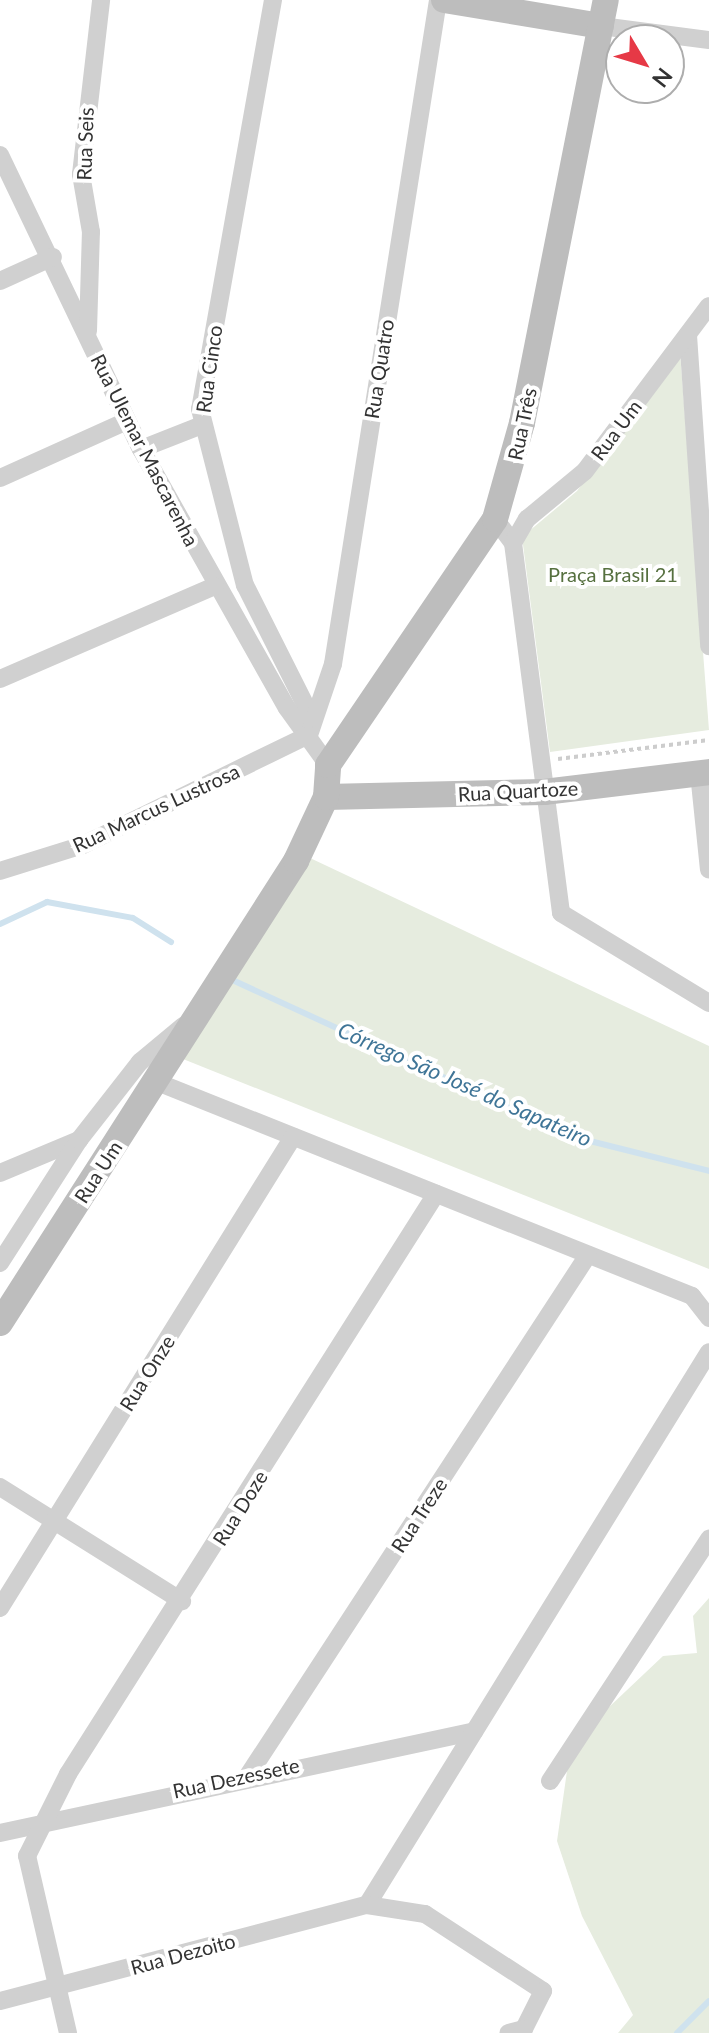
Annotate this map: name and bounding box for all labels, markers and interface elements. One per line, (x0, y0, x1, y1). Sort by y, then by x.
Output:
north arrow (605, 24, 685, 104)
text: N (647, 63, 679, 93)
street label: Rua Seis (72, 107, 98, 181)
street label: Rua Quatro (359, 317, 399, 421)
street label: Rua Cinco (191, 324, 227, 414)
street label: Rua Ulemar Mascarenha (86, 350, 204, 550)
street label: Rua Três (503, 385, 541, 463)
street label: Rua Um (586, 395, 646, 465)
park label: Praça Brasil 21 (548, 562, 678, 586)
street label: Rua Marcus Lustrosa (69, 759, 243, 857)
street label: Rua Quartoze (457, 776, 579, 806)
water label: Córrego São José do Sapateiro (334, 1016, 596, 1152)
street label: Rua Um (69, 1136, 127, 1208)
street label: Rua Onze (114, 1331, 180, 1415)
street label: Rua Doze (208, 1466, 272, 1550)
street label: Rua Treze (386, 1473, 452, 1557)
street label: Rua Dezessete (170, 1753, 302, 1803)
street label: Rua Dezoito (128, 1929, 238, 1979)

